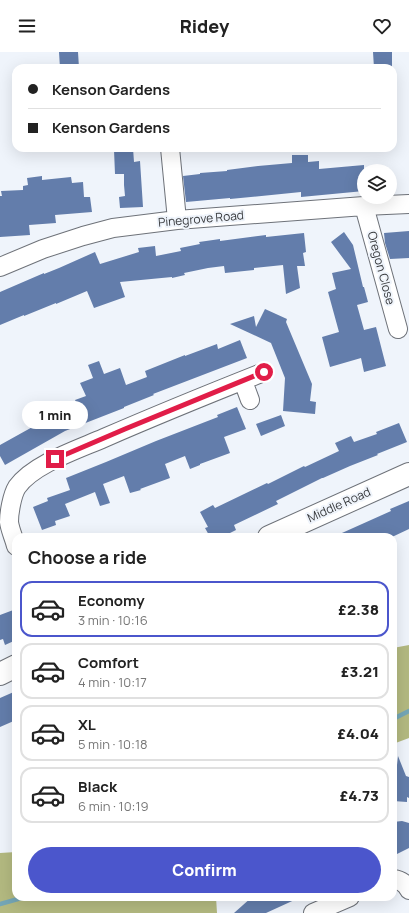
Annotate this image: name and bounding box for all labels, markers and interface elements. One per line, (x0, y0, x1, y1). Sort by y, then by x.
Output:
text: Ridey (180, 14, 229, 38)
icon: menu (16, 15, 38, 37)
icon: heart (371, 15, 393, 37)
text: Kenson Gardens (52, 79, 170, 100)
text: Kenson Gardens (52, 117, 170, 138)
map controls (357, 164, 397, 204)
button: layers (357, 164, 397, 204)
street label: Pinegrove Road (157, 206, 245, 231)
street label: Oregon Close (364, 229, 399, 306)
route start (255, 363, 273, 381)
callout: 1 min (22, 401, 88, 429)
text: 1 min (39, 406, 71, 424)
route end (46, 450, 64, 468)
street label: Middle Road (304, 483, 373, 526)
text: Choose a ride (28, 545, 147, 569)
text: Economy (78, 590, 145, 611)
icon: car (30, 591, 66, 627)
text: £2.38 (338, 599, 379, 620)
text: 3 min · 10:16 (78, 611, 148, 629)
text: Comfort (78, 652, 139, 673)
icon: car (30, 653, 66, 689)
text: £3.21 (341, 661, 379, 682)
text: 4 min · 10:17 (78, 673, 147, 691)
text: XL (78, 714, 96, 735)
icon: car (30, 715, 66, 751)
text: £4.04 (337, 723, 379, 744)
text: 5 min · 10:18 (78, 735, 148, 753)
text: Black (78, 776, 117, 797)
icon: car (30, 777, 66, 813)
text: £4.73 (340, 785, 379, 806)
text: 6 min · 10:19 (78, 797, 149, 815)
button: Confirm (28, 847, 381, 893)

